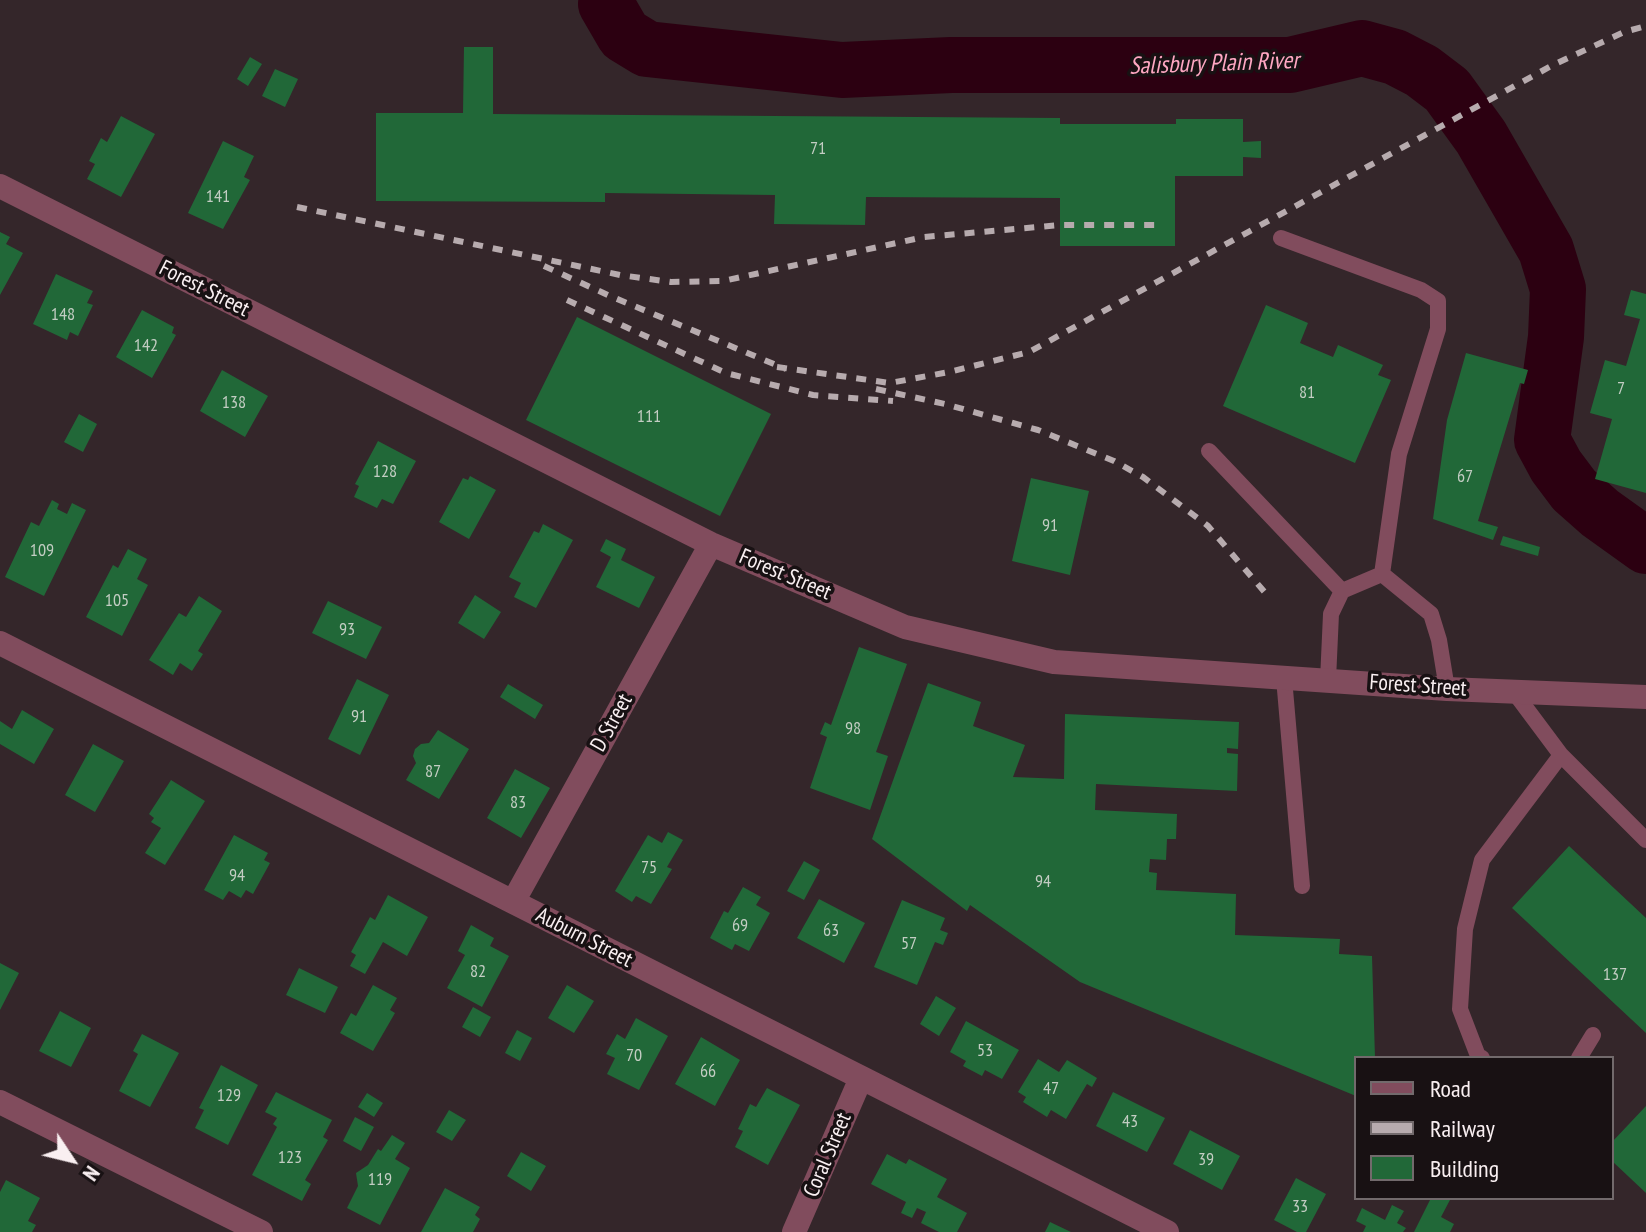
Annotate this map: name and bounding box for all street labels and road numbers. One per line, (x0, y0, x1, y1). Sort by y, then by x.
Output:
street label: Forest Street (155, 255, 253, 323)
street label: Forest Street (735, 544, 835, 606)
street label: Forest Street (1369, 669, 1467, 703)
street label: D Street (585, 690, 639, 756)
street label: Auburn Street (531, 902, 637, 974)
street label: Coral Street (798, 1109, 858, 1201)

